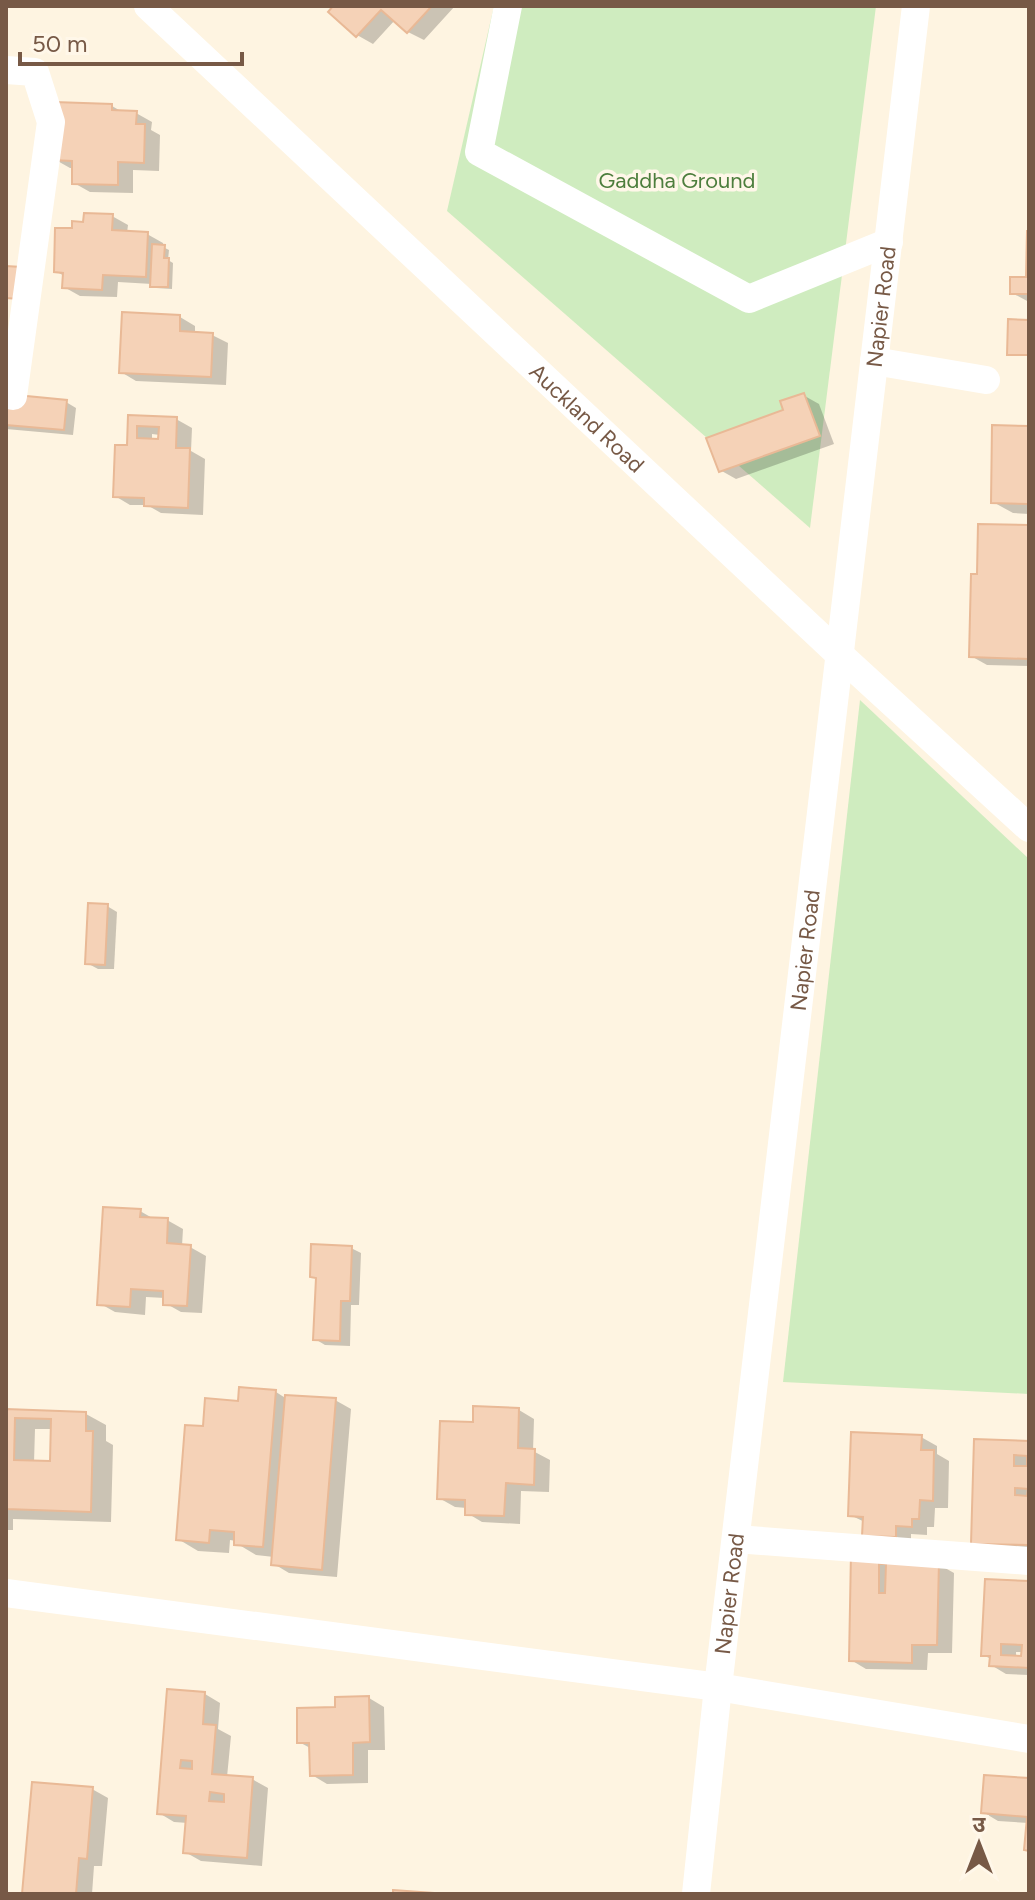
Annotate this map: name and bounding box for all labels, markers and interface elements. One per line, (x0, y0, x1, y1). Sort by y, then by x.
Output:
scale bar (20, 16, 242, 66)
text: 50 m (32, 29, 88, 58)
park label: Gaddha Ground (598, 167, 756, 194)
street label: Napier Road (861, 245, 902, 369)
street label: Auckland Road (524, 358, 650, 478)
street label: Napier Road (785, 888, 826, 1012)
street label: Napier Road (709, 1532, 750, 1656)
north arrow (939, 1804, 1019, 1884)
text: उ (973, 1811, 987, 1838)

